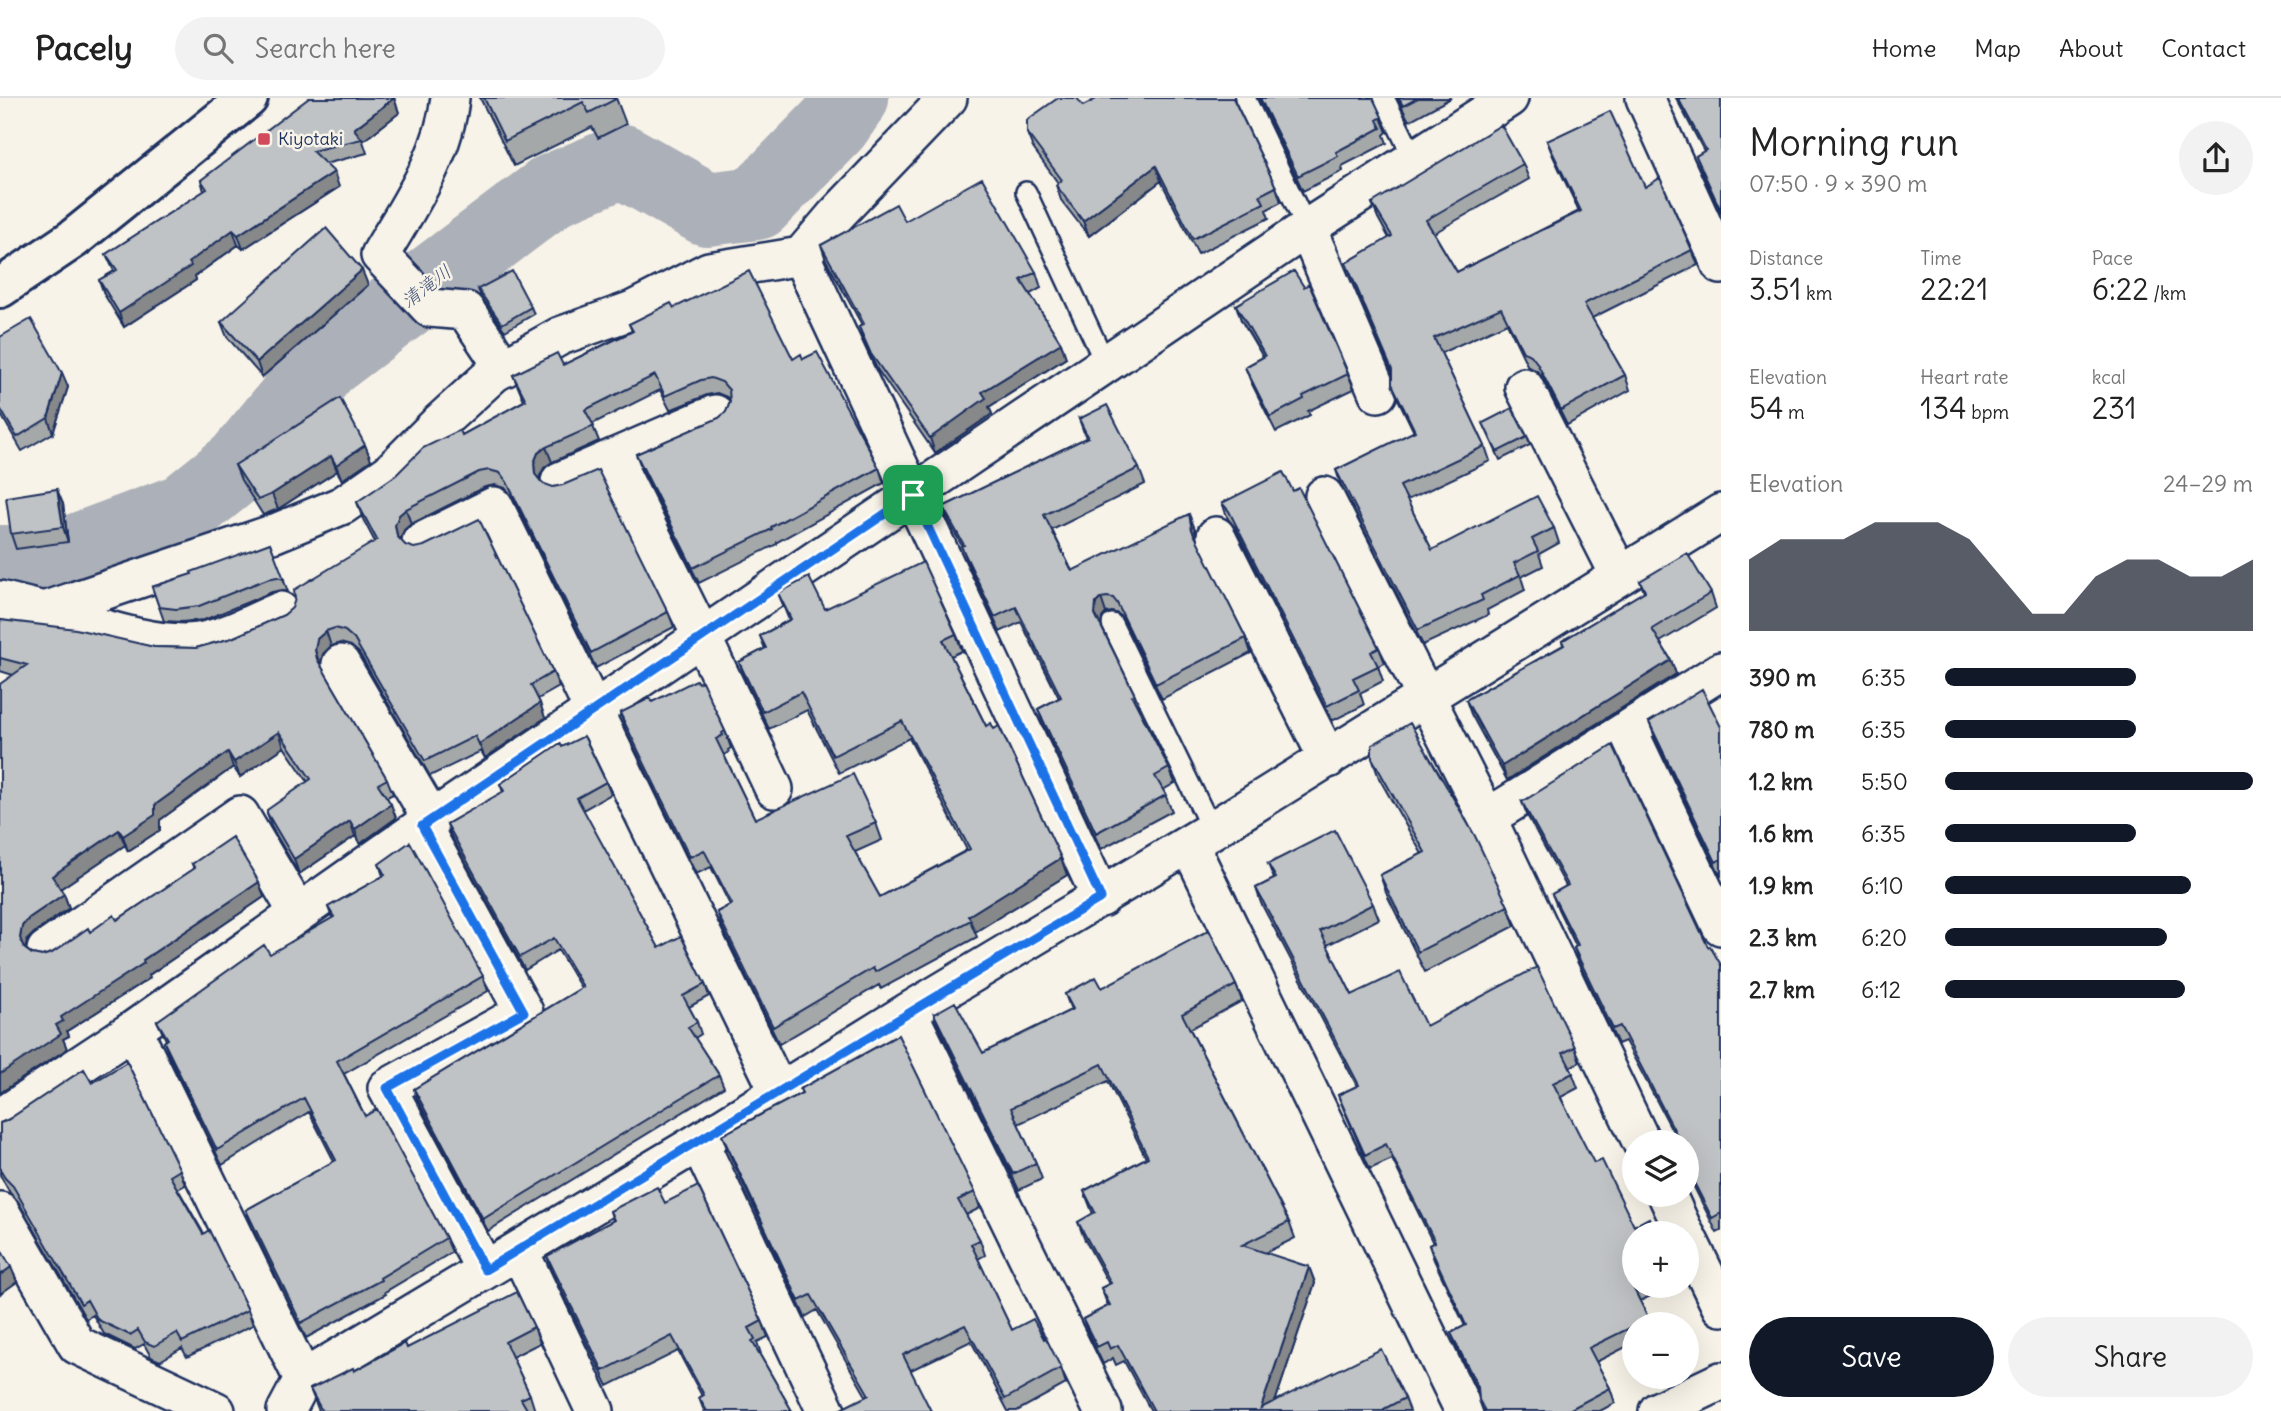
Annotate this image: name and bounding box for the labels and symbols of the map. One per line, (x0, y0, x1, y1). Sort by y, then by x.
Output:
place label: Kiyotaki (278, 127, 343, 150)
marker: Kiyotaki (256, 131, 272, 147)
water label: 清滝川 (396, 259, 456, 313)
pin (883, 465, 943, 525)

